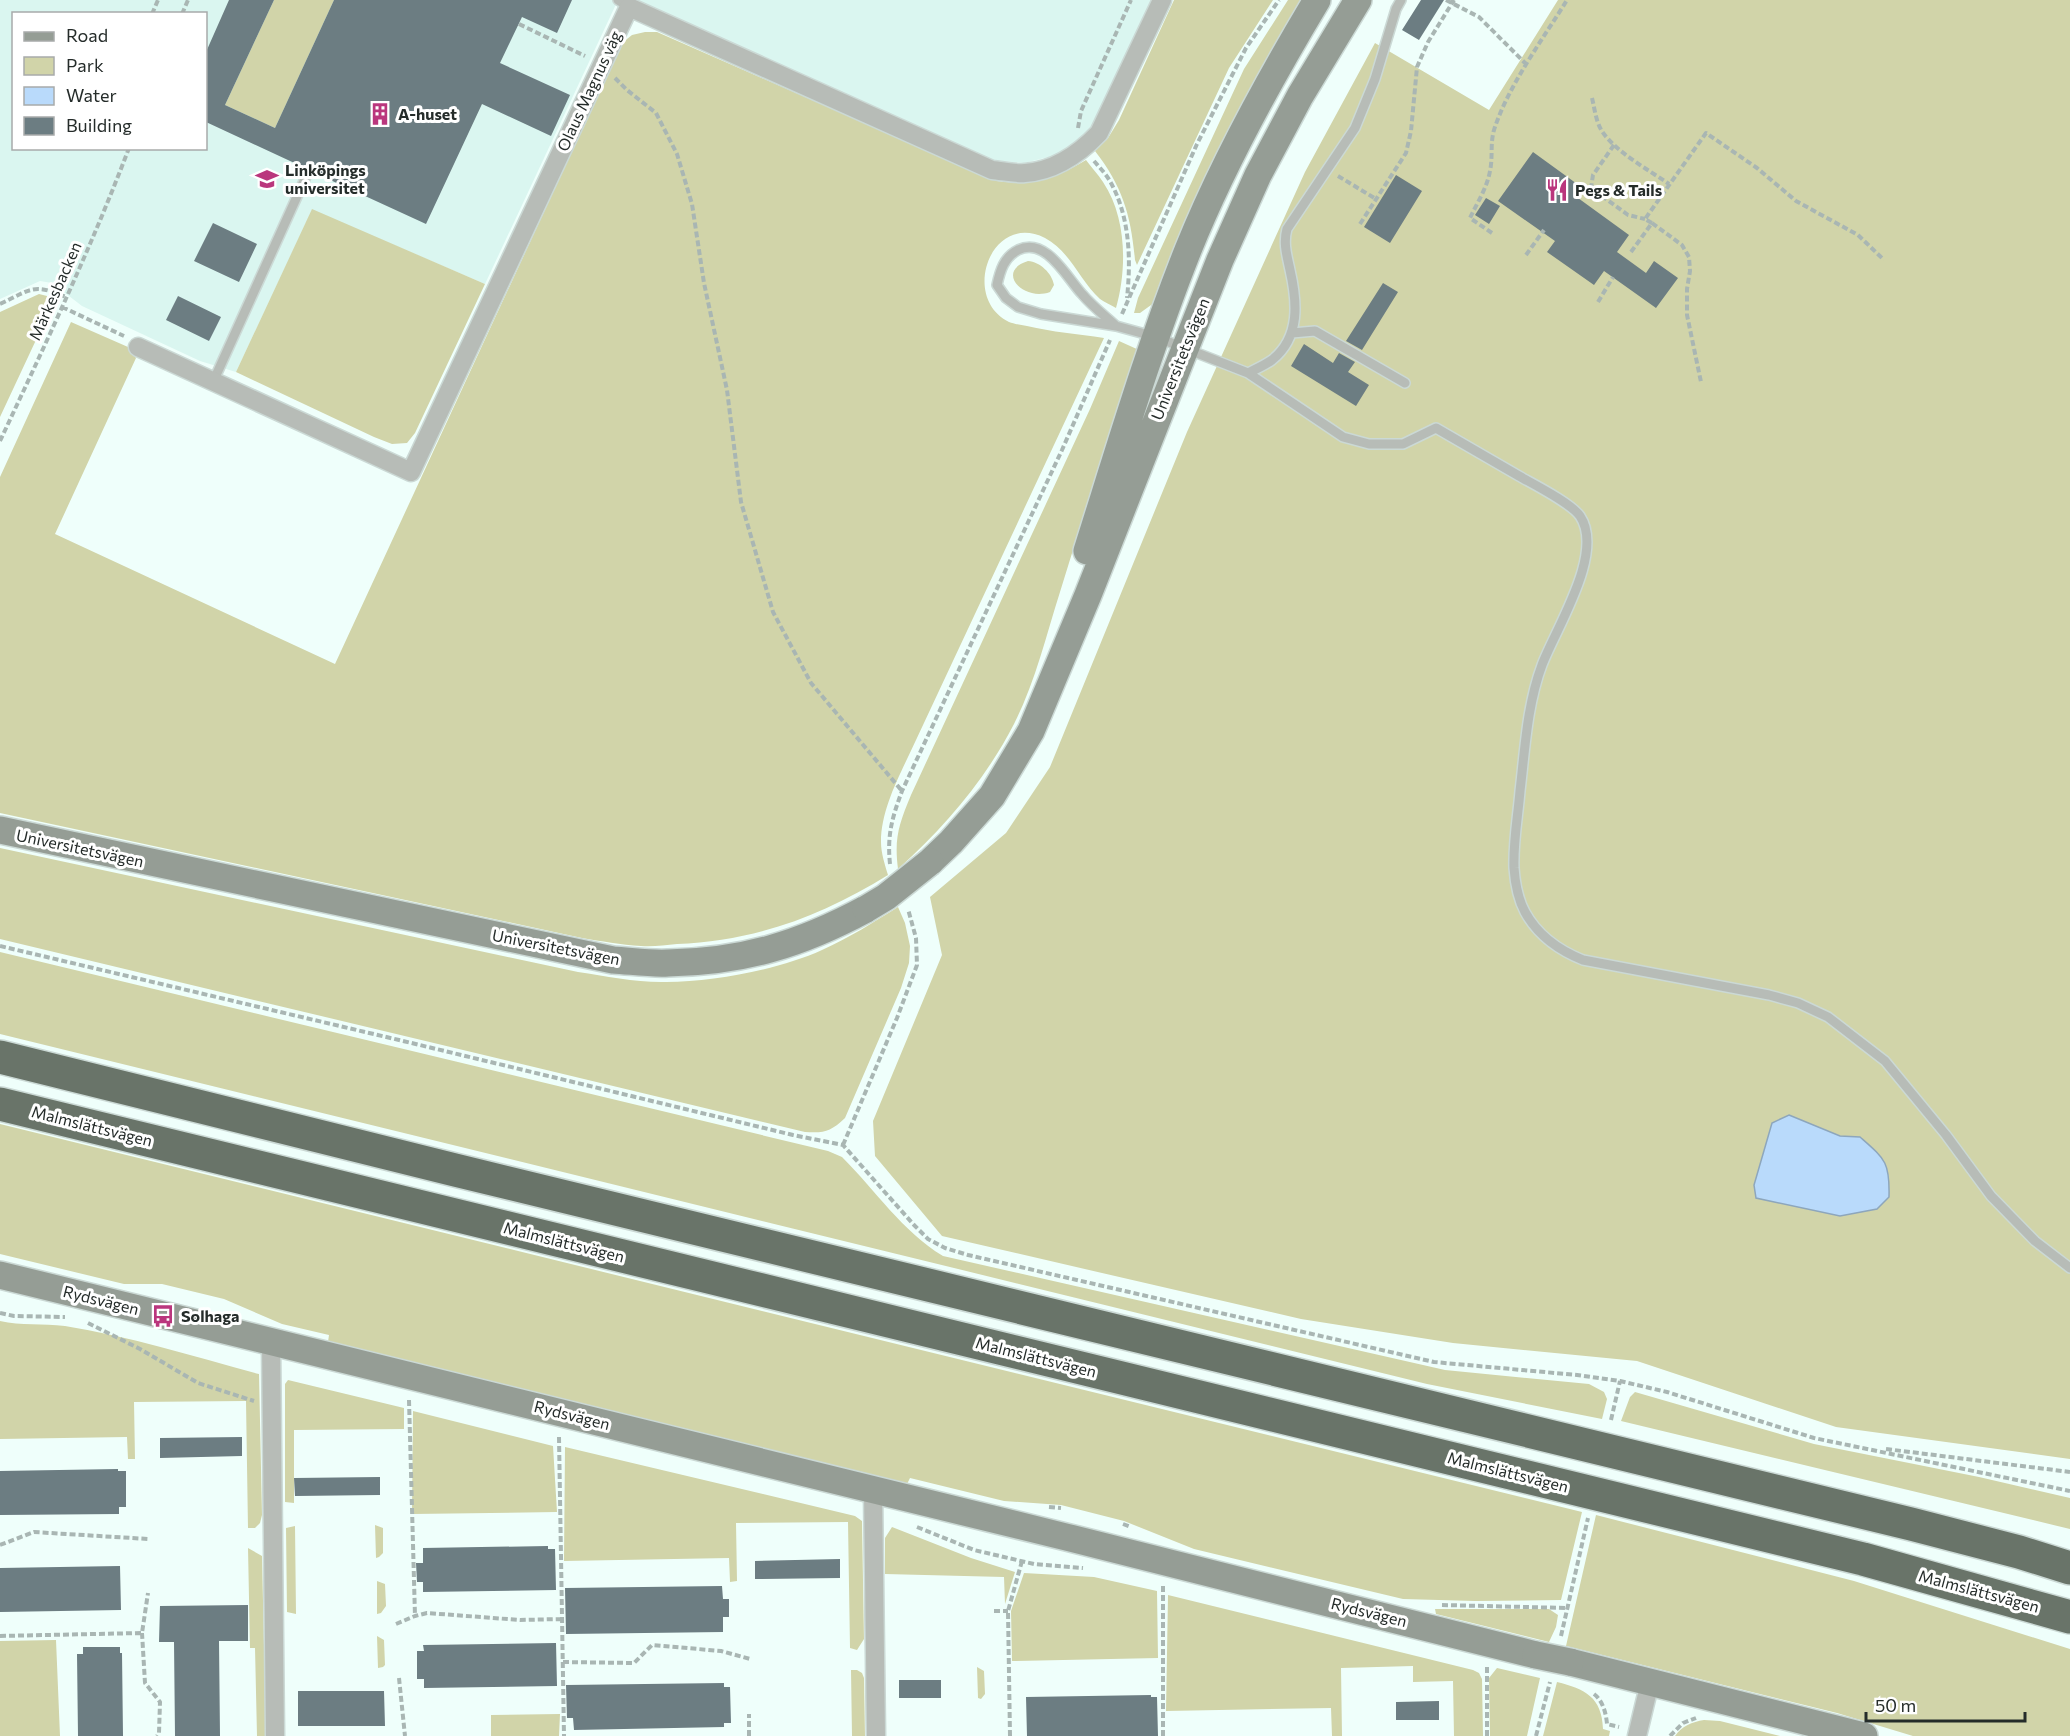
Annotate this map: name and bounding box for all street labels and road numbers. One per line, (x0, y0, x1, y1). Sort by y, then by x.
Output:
street label: Olaus Magnus väg (552, 27, 625, 154)
street label: Märkesbacken (24, 239, 85, 343)
street label: Universitetsvägen (1146, 295, 1213, 423)
street label: Universitetsvägen (15, 825, 146, 870)
street label: Universitetsvägen (491, 925, 622, 968)
street label: Malmslättsvägen (30, 1101, 155, 1150)
street label: Malmslättsvägen (502, 1217, 627, 1266)
street label: Rydsvägen (61, 1281, 141, 1318)
street label: Malmslättsvägen (974, 1332, 1099, 1381)
street label: Rydsvägen (532, 1396, 612, 1433)
street label: Malmslättsvägen (1446, 1447, 1571, 1496)
street label: Malmslättsvägen (1917, 1565, 2041, 1616)
street label: Rydsvägen (1329, 1593, 1409, 1630)

